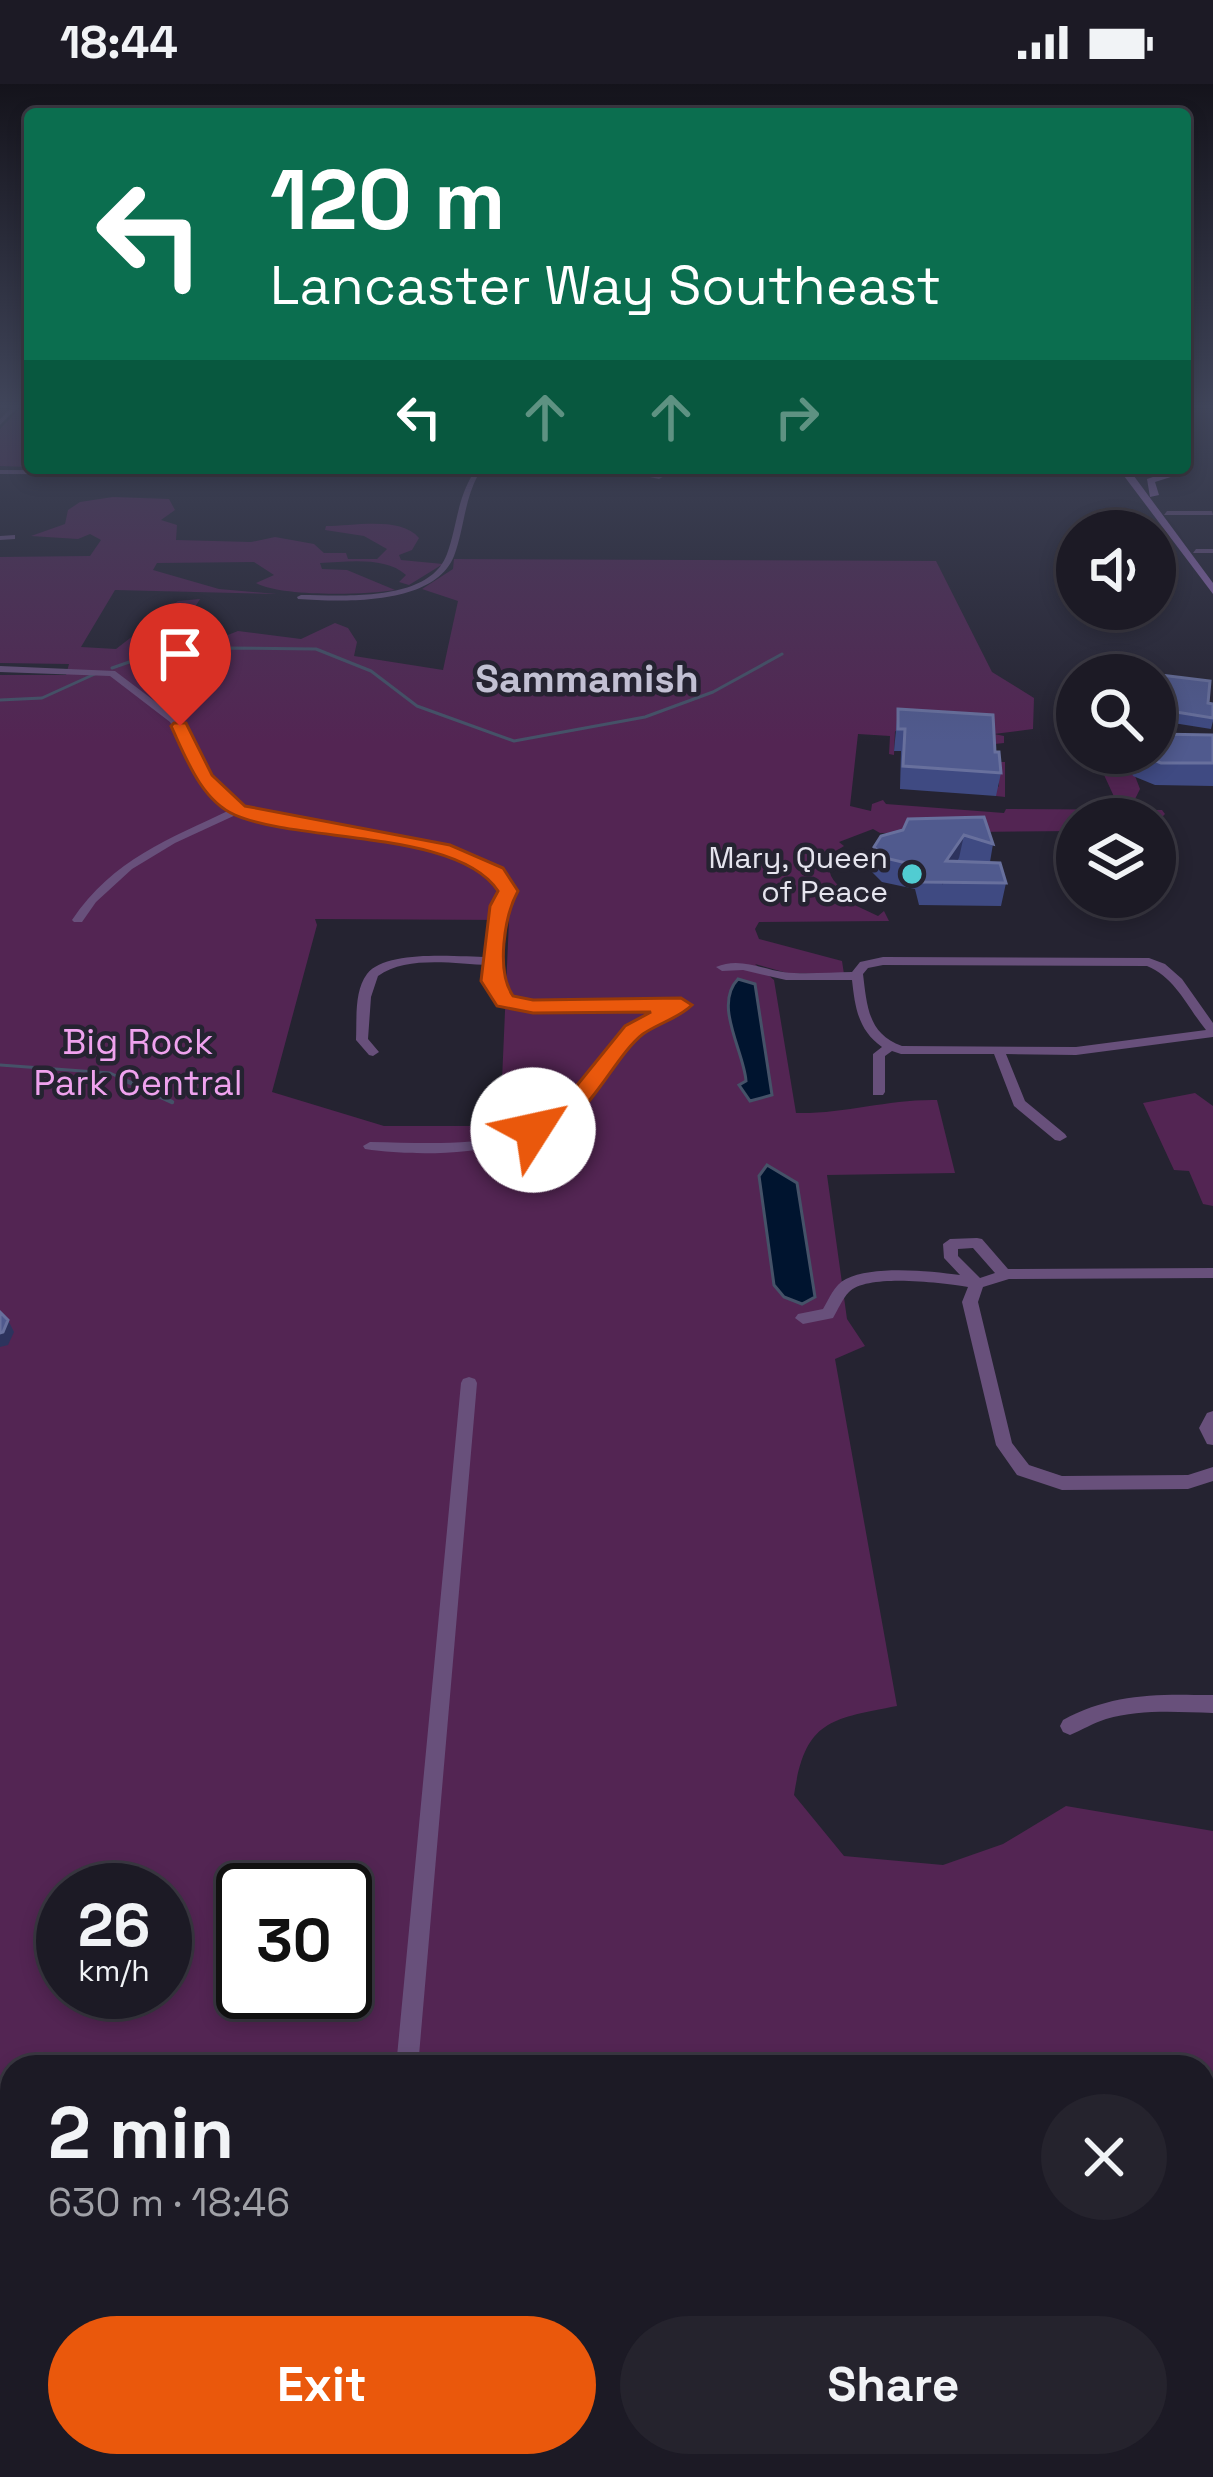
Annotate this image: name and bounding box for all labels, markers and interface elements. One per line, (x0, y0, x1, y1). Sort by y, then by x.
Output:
text: 18:44 (60, 14, 178, 71)
text: 120 m (270, 146, 505, 254)
icon: left (72, 156, 228, 312)
text: Lancaster Way Southeast (270, 251, 941, 320)
icon: left (386, 384, 452, 450)
icon: ahead (512, 384, 578, 450)
icon: ahead (638, 384, 704, 450)
icon: right (764, 384, 830, 450)
map controls (1056, 510, 1176, 918)
button: sound (1056, 510, 1176, 630)
pin (129, 603, 231, 726)
icon: arrive (147, 621, 213, 687)
district label: Sammamish (475, 654, 699, 703)
button: search (1056, 654, 1176, 774)
button: layers (1056, 798, 1176, 918)
place label: Mary, Queen of Peace (709, 838, 888, 911)
marker: Mary, Queen of Peace (899, 861, 925, 887)
park label: Big Rock Park Central (33, 1019, 243, 1106)
position arrow (470, 1067, 596, 1193)
speed limit sign: 30 (216, 1863, 372, 2019)
text: 26 (78, 1887, 150, 1964)
text: km/h (78, 1951, 150, 1990)
text: 2 min (48, 2087, 234, 2179)
button: close (1041, 2094, 1167, 2220)
text: 630 m · 18:46 (48, 2178, 290, 2227)
button: Exit (48, 2316, 596, 2454)
button: Share (620, 2316, 1167, 2454)

